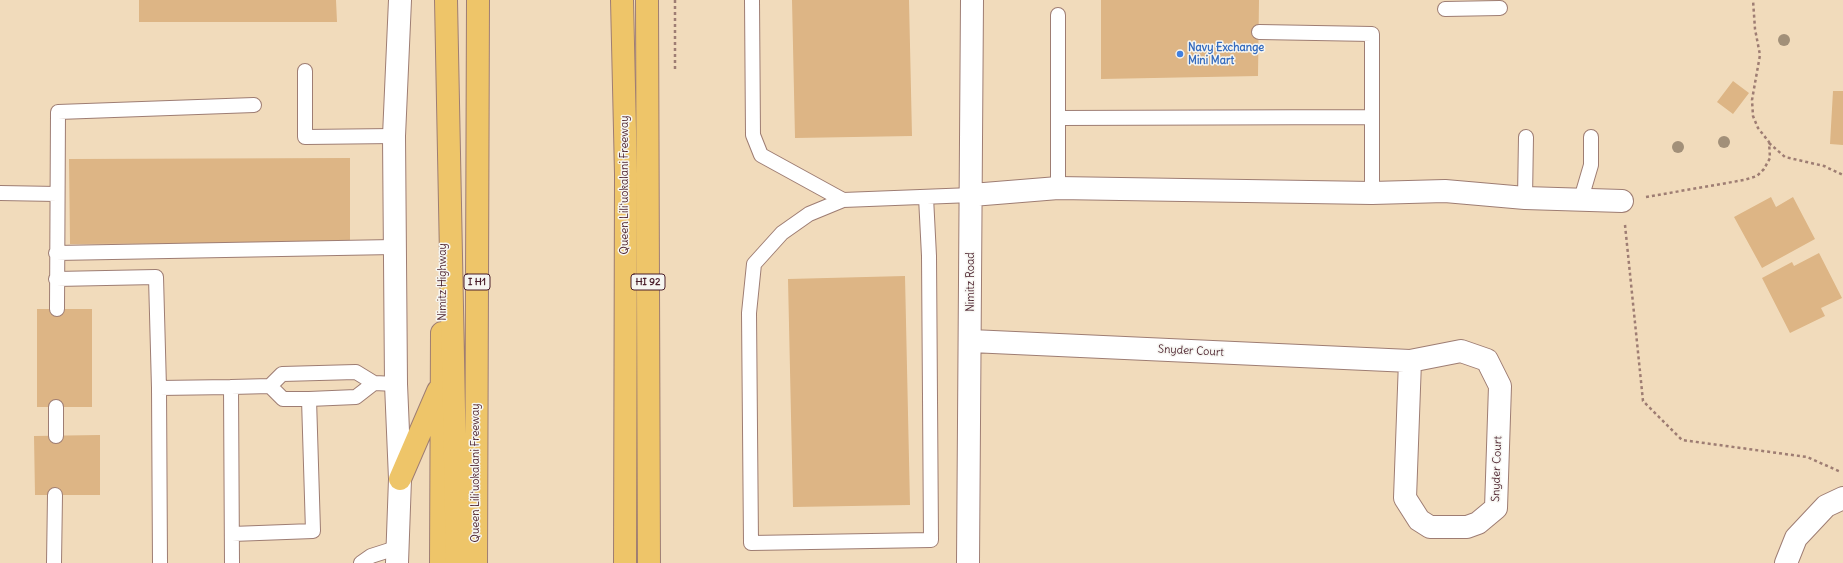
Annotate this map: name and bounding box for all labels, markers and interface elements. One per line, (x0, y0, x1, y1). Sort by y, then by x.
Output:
place label: Navy Exchange Mini Mart (1188, 41, 1264, 67)
marker: Navy Exchange Mini Mart (1175, 49, 1185, 59)
street label: Queen Liliʻuokalani Freeway (618, 116, 632, 254)
street label: Nimitz Highway (436, 243, 450, 321)
street label: Nimitz Road (964, 252, 978, 312)
road number: I H1 (464, 274, 490, 290)
road number: HI 92 (631, 274, 665, 290)
street label: Snyder Court (1158, 343, 1224, 359)
street label: Queen Liliʻuokalani Freeway (469, 404, 483, 542)
street label: Snyder Court (1489, 436, 1505, 502)

